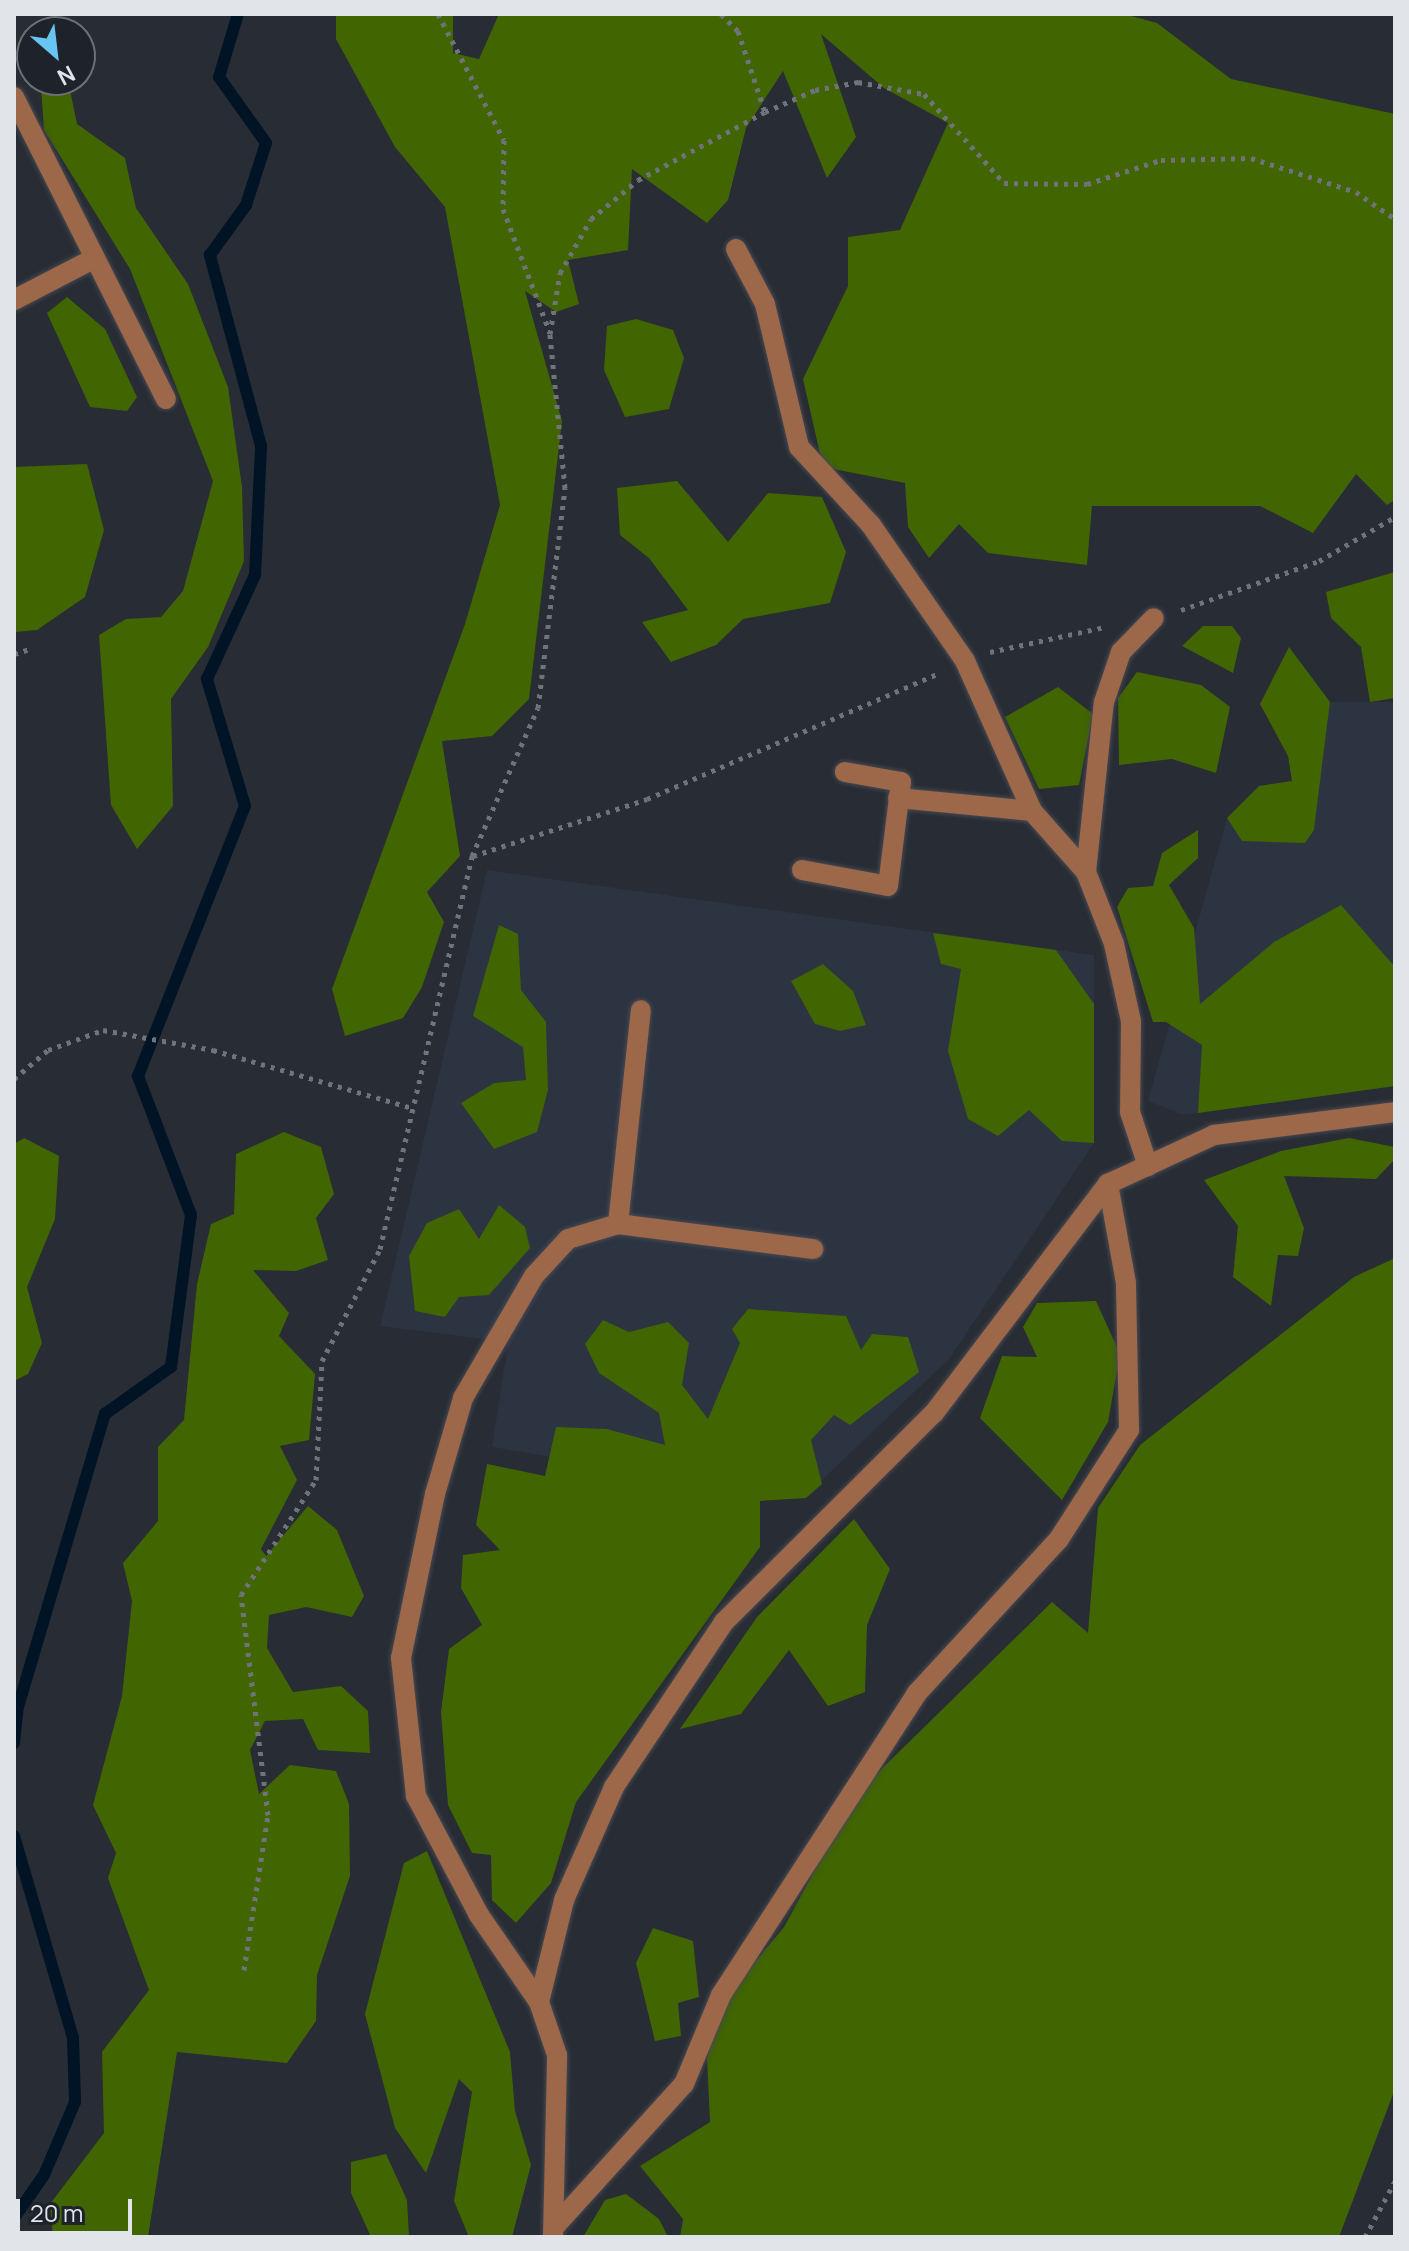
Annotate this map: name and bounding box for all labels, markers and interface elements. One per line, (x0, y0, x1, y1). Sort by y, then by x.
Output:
north arrow (16, 16, 96, 96)
text: N (52, 58, 80, 92)
scale bar (20, 2183, 136, 2233)
text: 20 m (30, 2196, 83, 2229)

